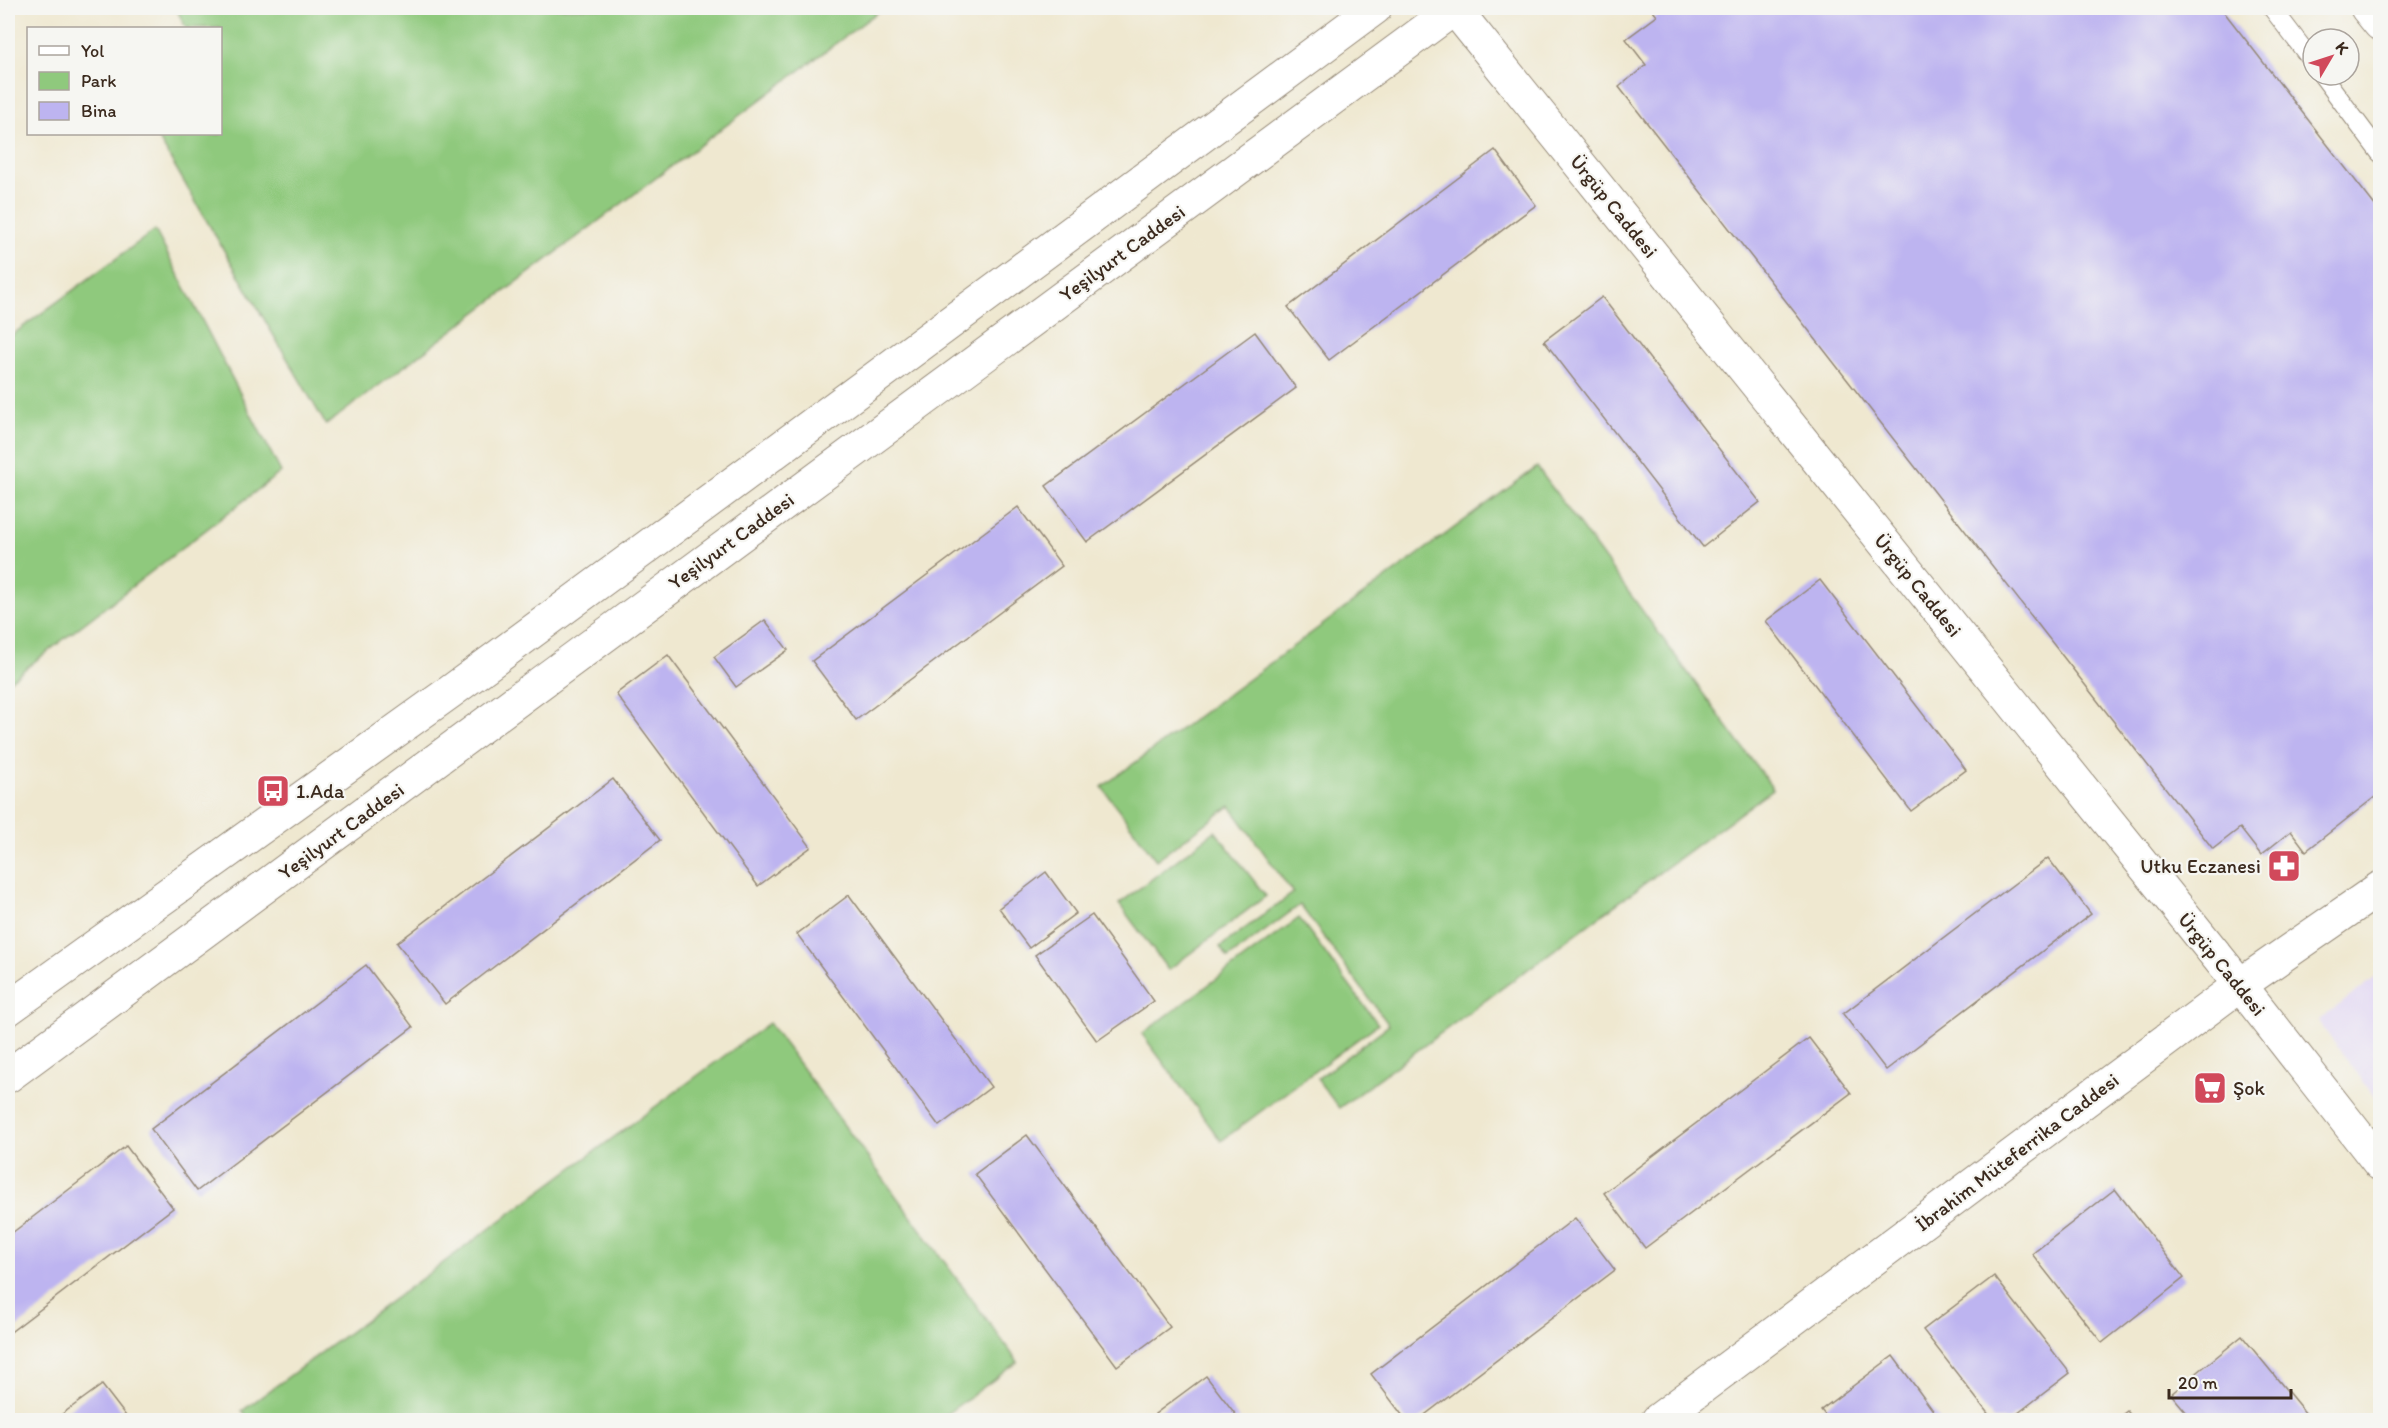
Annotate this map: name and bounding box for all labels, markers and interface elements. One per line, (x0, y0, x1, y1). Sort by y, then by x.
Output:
legend (27, 27, 222, 135)
north arrow (2301, 27, 2361, 87)
text: K (2332, 38, 2353, 58)
text: Yol (81, 40, 104, 62)
text: Park (81, 70, 116, 92)
text: Bina (81, 100, 116, 122)
street label: Ürgüp Caddesi (1565, 149, 1663, 263)
street label: Yeşilyurt Caddesi (1055, 199, 1189, 307)
street label: Yeşilyurt Caddesi (664, 487, 798, 595)
street label: Ürgüp Caddesi (1869, 528, 1967, 642)
bus stop icon: 1.Ada (255, 773, 291, 809)
street label: Yeşilyurt Caddesi (274, 777, 408, 885)
place label: 1.Ada (296, 779, 345, 803)
pharmacy icon: Utku Eczanesi (2266, 848, 2302, 884)
place label: Utku Eczanesi (2140, 854, 2261, 878)
street label: Ürgüp Caddesi (2173, 907, 2271, 1021)
street label: İbrahim Müteferrika Caddesi (1911, 1068, 2123, 1236)
supermarket icon: Şok (2192, 1070, 2228, 1106)
place label: Şok (2233, 1076, 2266, 1100)
scale bar (2169, 1362, 2290, 1400)
text: 20 m (2178, 1372, 2218, 1394)

